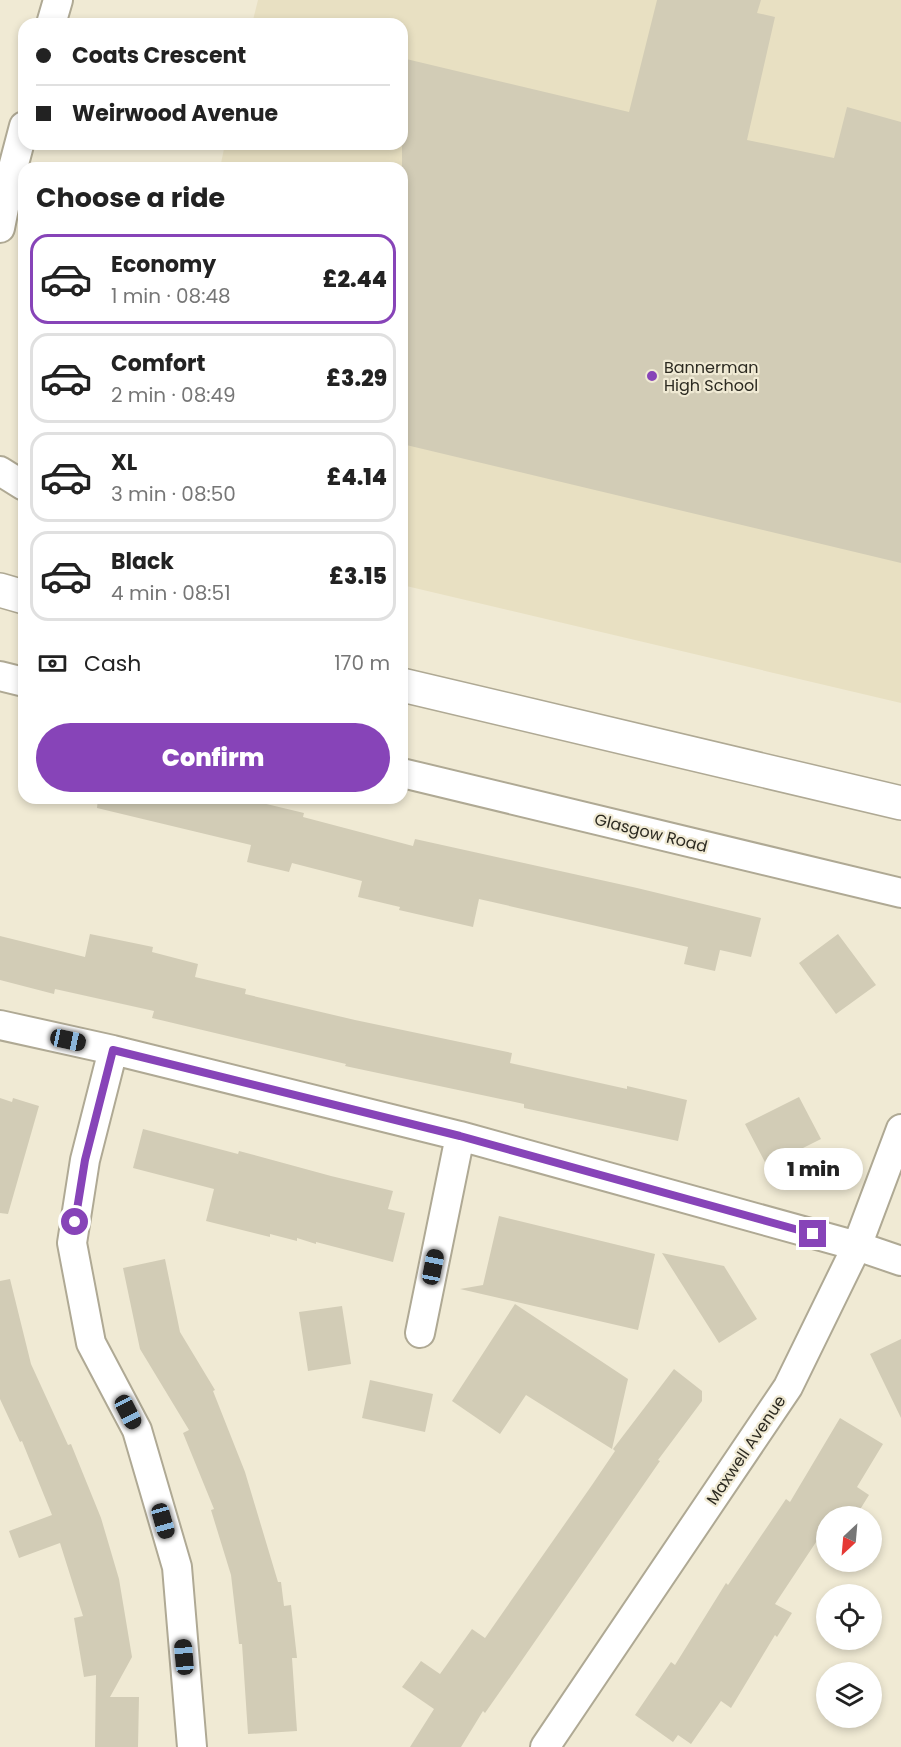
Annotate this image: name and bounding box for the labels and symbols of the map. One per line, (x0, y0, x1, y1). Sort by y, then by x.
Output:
place label: Bannerman High School (664, 356, 759, 397)
marker: Bannerman High School (645, 369, 659, 383)
street label: Glasgow Road (592, 808, 710, 858)
car (49, 1027, 87, 1053)
callout: 1 min (764, 1147, 862, 1189)
route start (61, 1208, 88, 1235)
route end (799, 1220, 826, 1247)
car (421, 1248, 445, 1286)
street label: Maxwell Avenue (701, 1391, 791, 1509)
car (112, 1392, 144, 1432)
car (149, 1501, 177, 1541)
north arrow (816, 1506, 882, 1572)
car (173, 1638, 195, 1676)

